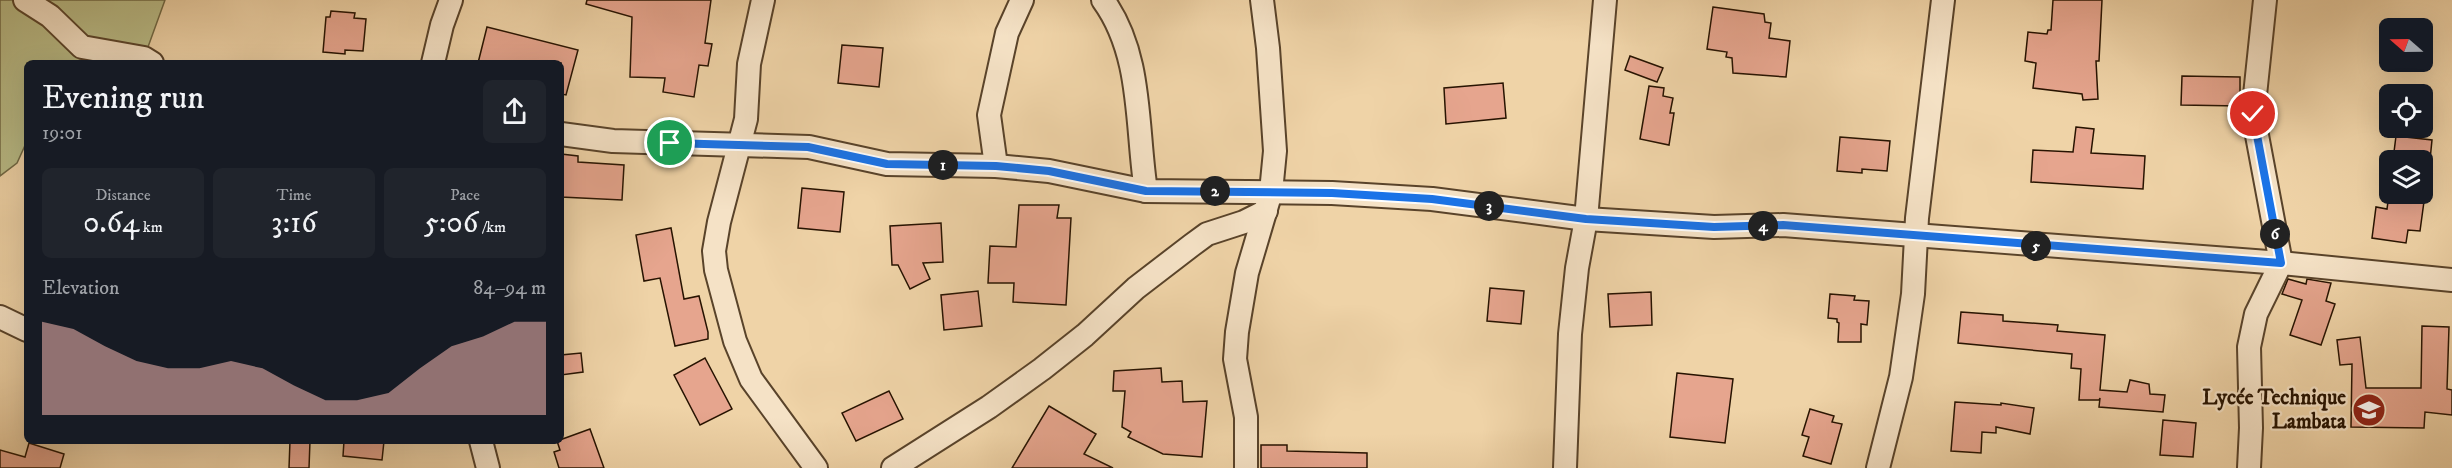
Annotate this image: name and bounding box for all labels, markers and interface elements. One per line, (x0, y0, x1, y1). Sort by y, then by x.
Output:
north arrow (2379, 18, 2433, 72)
map controls (2379, 18, 2433, 204)
text: Evening run (42, 78, 204, 119)
button: share (483, 80, 546, 143)
button: locate (2379, 84, 2433, 138)
pin (2227, 88, 2278, 139)
icon: check (2236, 97, 2269, 130)
pin (644, 117, 695, 168)
text: 19:01 (42, 121, 83, 146)
icon: arrive (653, 126, 686, 159)
pin: 1 (928, 150, 958, 180)
button: layers (2379, 150, 2433, 204)
text: 1 (940, 155, 946, 175)
pin: 2 (1200, 176, 1230, 206)
text: 2 (1211, 181, 1219, 201)
text: Distance (95, 185, 151, 205)
text: Time (277, 185, 311, 205)
text: Pace (450, 185, 480, 205)
pin: 3 (1474, 191, 1504, 221)
text: 3 (1486, 196, 1492, 216)
text: 0.64 (83, 205, 139, 242)
text: 3:16 (271, 205, 317, 242)
text: 5:06 (424, 205, 478, 242)
pin: 4 (1748, 211, 1778, 241)
text: 4 (1758, 216, 1768, 236)
text: km (139, 217, 163, 237)
text: /km (478, 217, 506, 237)
pin: 6 (2260, 219, 2290, 249)
text: 6 (2271, 224, 2279, 244)
pin: 5 (2021, 231, 2051, 261)
text: 5 (2032, 236, 2040, 256)
text: Elevation (42, 276, 119, 301)
text: 84–94 m (473, 276, 546, 301)
place label: Lycée Technique Lambata (2202, 385, 2347, 435)
school or university icon: Lycée Technique Lambata (2351, 392, 2387, 428)

